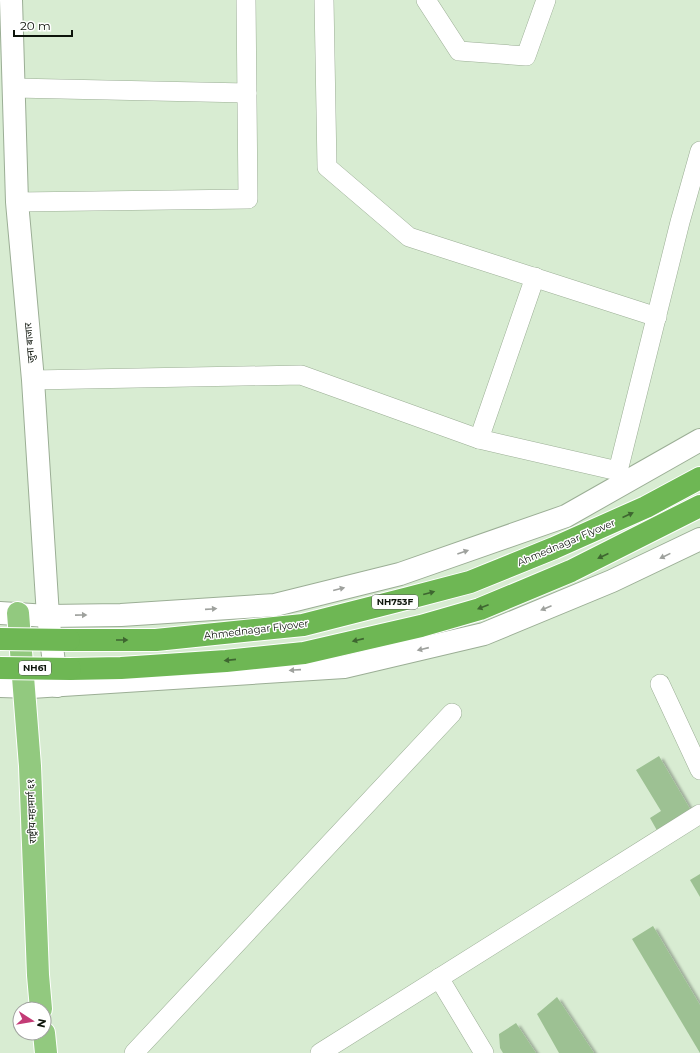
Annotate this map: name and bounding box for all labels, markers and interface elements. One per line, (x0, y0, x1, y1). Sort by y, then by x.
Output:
scale bar (14, 12, 72, 38)
text: 20 m (20, 18, 51, 33)
street label: जुना बाजार (21, 321, 38, 364)
one-way arrow (622, 512, 634, 518)
street label: Ahmednagar Flyover (515, 516, 617, 569)
one-way arrow (458, 549, 470, 555)
one-way arrow (597, 553, 609, 559)
one-way arrow (659, 553, 671, 559)
one-way arrow (333, 586, 345, 592)
one-way arrow (423, 590, 435, 596)
road number: NH753F (372, 595, 418, 609)
one-way arrow (205, 605, 217, 612)
one-way arrow (477, 605, 489, 611)
one-way arrow (540, 606, 552, 612)
one-way arrow (75, 612, 88, 618)
street label: Ahmednagar Flyover (203, 617, 309, 642)
one-way arrow (116, 637, 129, 643)
one-way arrow (352, 638, 364, 644)
one-way arrow (417, 646, 429, 652)
one-way arrow (224, 657, 236, 664)
road number: NH61 (19, 661, 51, 675)
one-way arrow (289, 667, 301, 674)
street label: राष्ट्रीय महामार्ग ६१ (24, 778, 39, 844)
north arrow (12, 1001, 52, 1041)
text: N (34, 1017, 50, 1029)

